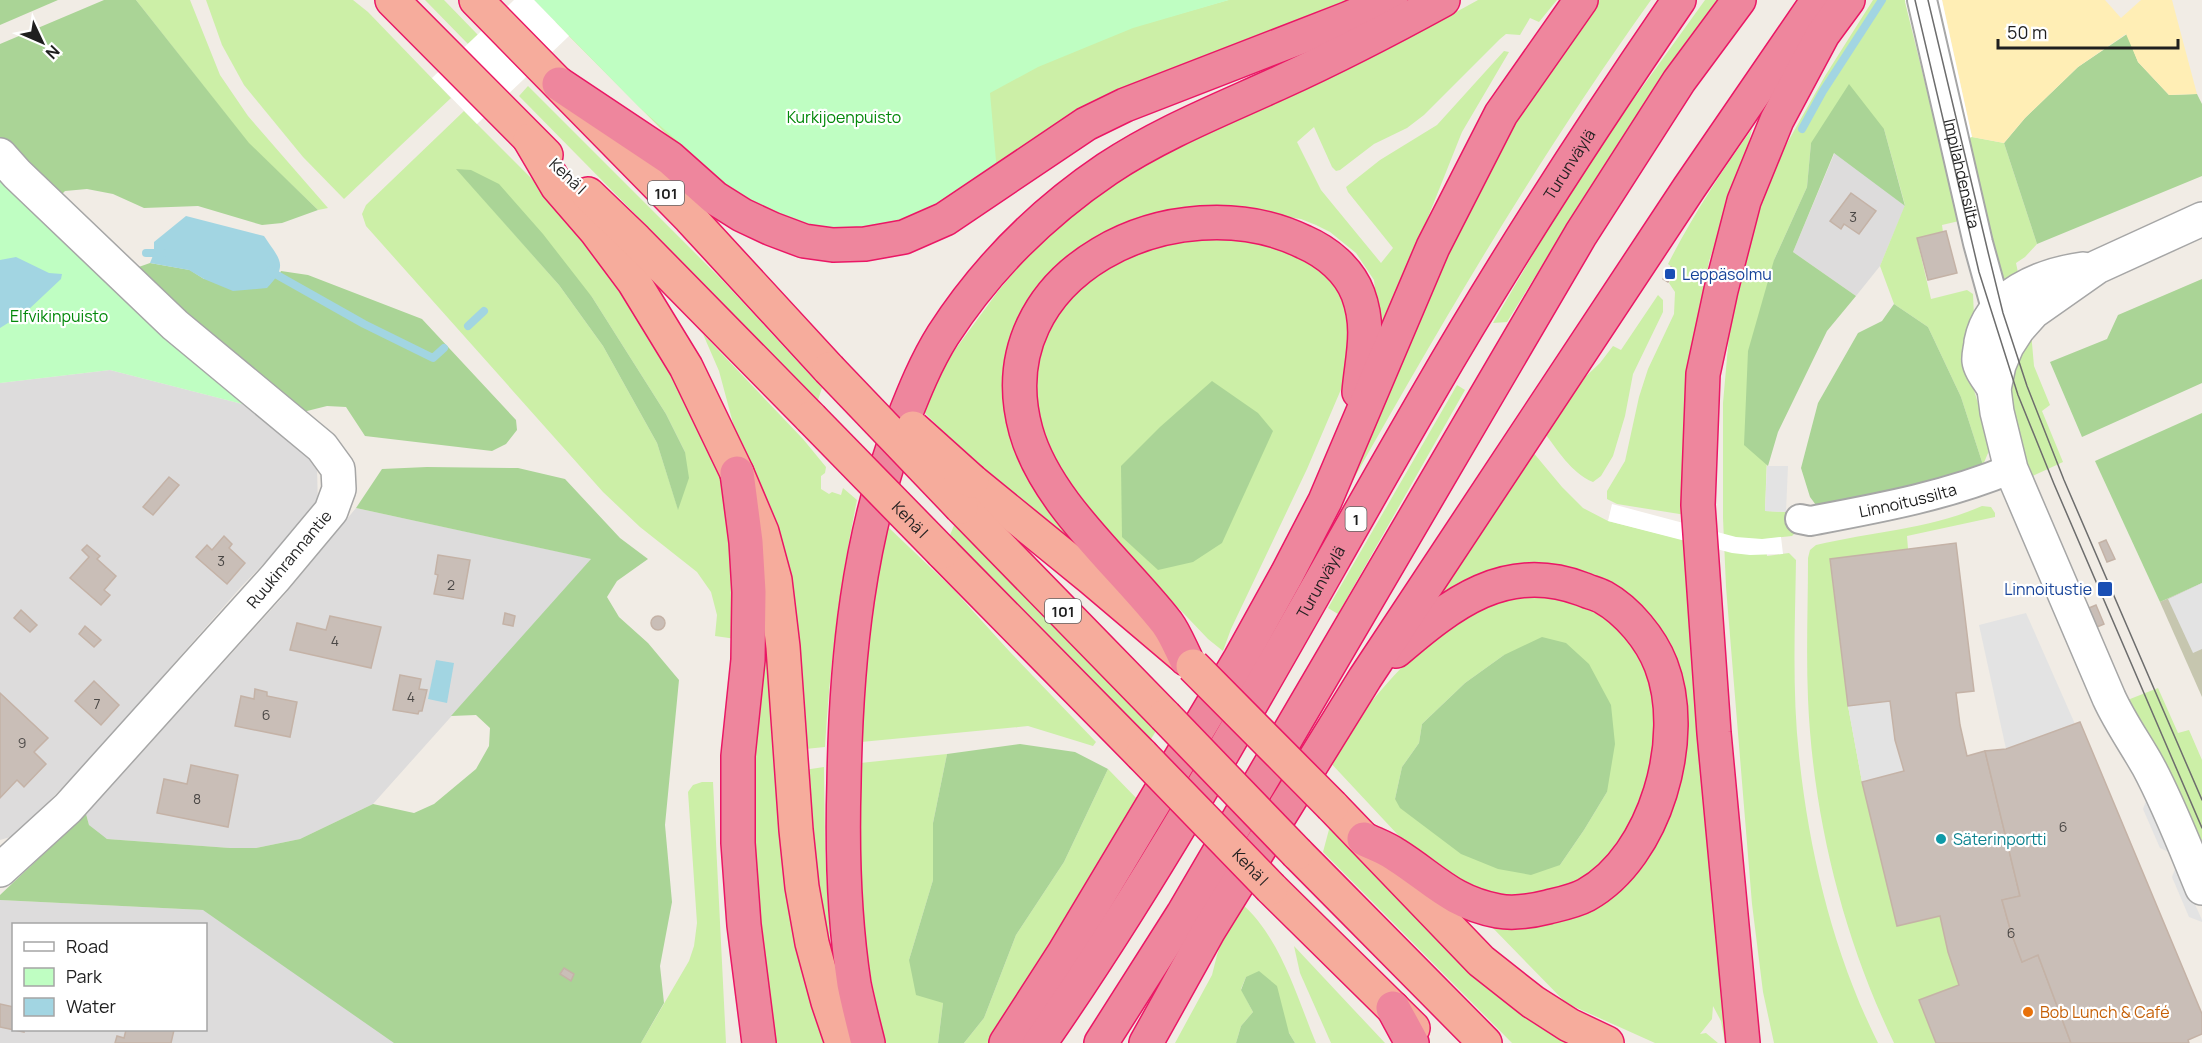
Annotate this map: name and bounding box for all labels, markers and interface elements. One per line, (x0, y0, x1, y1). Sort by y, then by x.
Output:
north arrow (12, 12, 72, 72)
scale bar (1998, 12, 2178, 50)
text: 50 m (2007, 20, 2047, 44)
text: N (41, 41, 65, 64)
park label: Kurkijoenpuisto (787, 106, 901, 128)
street label: Impilahdensilta (1939, 116, 1985, 231)
street label: Turunväylä (1538, 125, 1600, 204)
street label: Kehä I (545, 153, 591, 199)
road number: 101 (648, 181, 684, 205)
house number: 3 (1849, 207, 1857, 226)
place label: Leppäsolmu (1682, 263, 1772, 285)
marker: Leppäsolmu (1663, 267, 1677, 281)
park label: Elfvikinpuisto (10, 305, 108, 327)
street label: Linnoitussilta (1857, 478, 1959, 522)
street label: Kehä I (887, 496, 933, 543)
street label: Ruukinrannantie (242, 505, 336, 613)
road number: 1 (1346, 507, 1366, 531)
street label: Turunväylä (1291, 542, 1350, 622)
house number: 3 (217, 551, 225, 570)
house number: 2 (447, 575, 455, 594)
place label: Linnoitustie (2004, 578, 2092, 600)
marker: Linnoitustie (2096, 580, 2114, 598)
road number: 101 (1045, 599, 1081, 623)
house number: 4 (331, 631, 339, 650)
house number: 4 (407, 687, 415, 706)
house number: 7 (93, 694, 101, 713)
house number: 6 (262, 705, 270, 724)
house number: 9 (18, 733, 26, 752)
house number: 8 (193, 789, 201, 808)
house number: 6 (2059, 817, 2067, 836)
place label: Säterinportti (1953, 828, 2047, 850)
marker: Säterinportti (1934, 832, 1948, 846)
street label: Kehä I (1228, 844, 1274, 890)
legend (12, 923, 207, 1031)
house number: 6 (2007, 923, 2015, 942)
text: Road (66, 934, 109, 958)
text: Park (66, 964, 103, 988)
text: Water (66, 994, 116, 1018)
place label: Bob Lunch & Café (2040, 1001, 2170, 1023)
marker: Bob Lunch & Café (2021, 1005, 2035, 1019)

